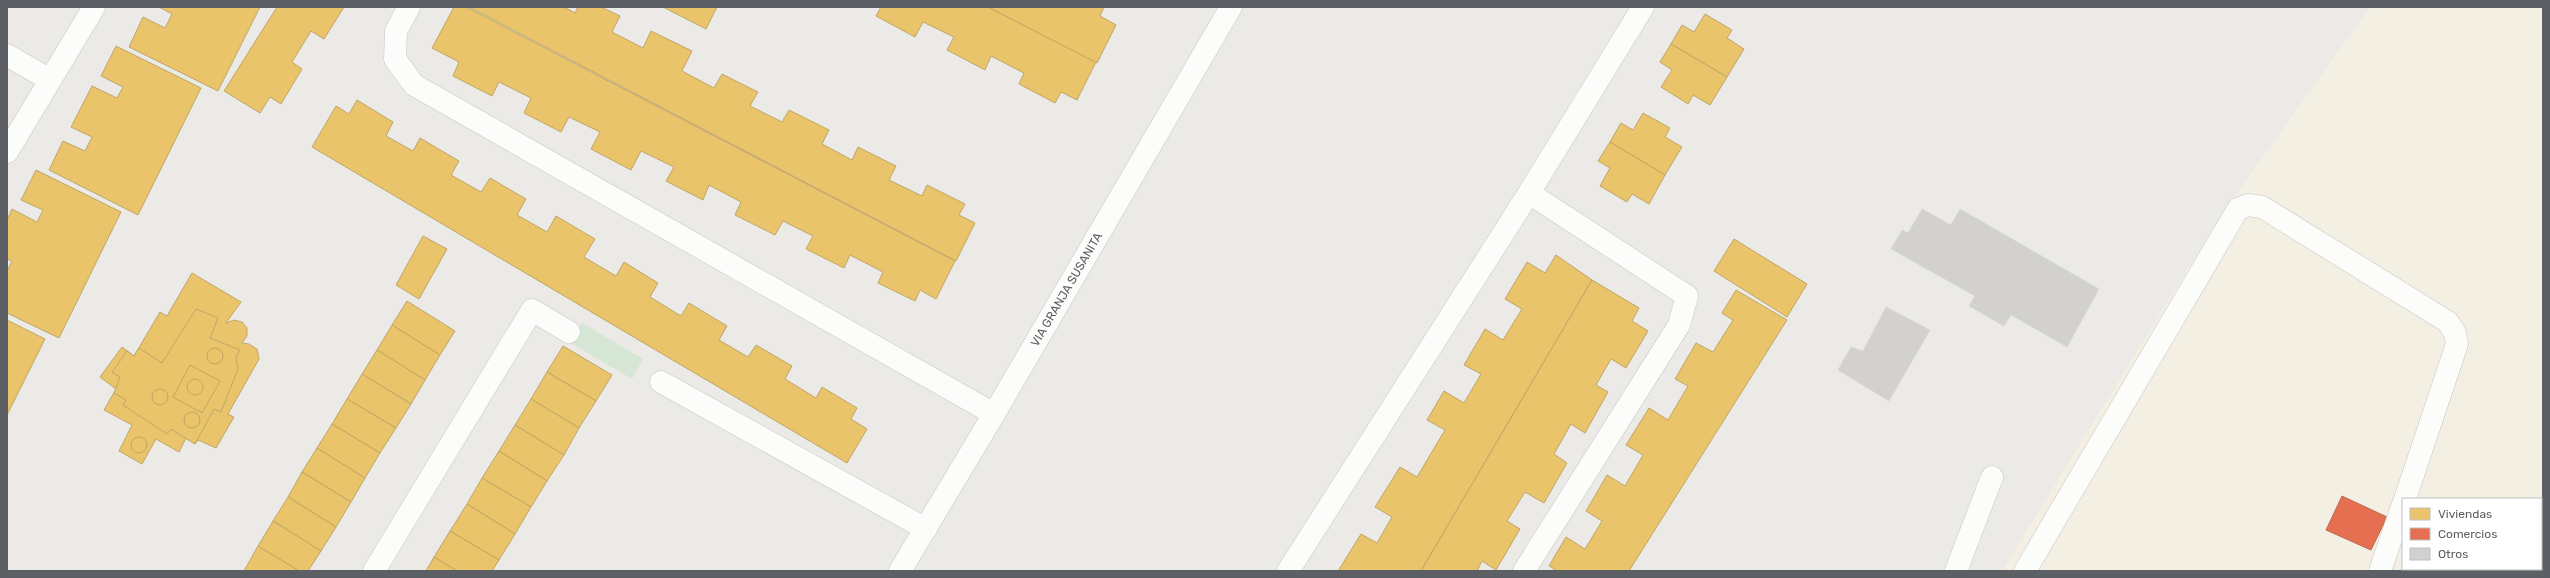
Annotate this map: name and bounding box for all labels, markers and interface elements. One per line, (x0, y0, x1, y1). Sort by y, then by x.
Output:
street label: VIA GRANJA SUSANITA (1028, 230, 1105, 349)
legend (2402, 498, 2542, 570)
text: Viviendas (2438, 507, 2492, 521)
text: Comercios (2438, 527, 2497, 541)
text: Otros (2438, 547, 2468, 561)

